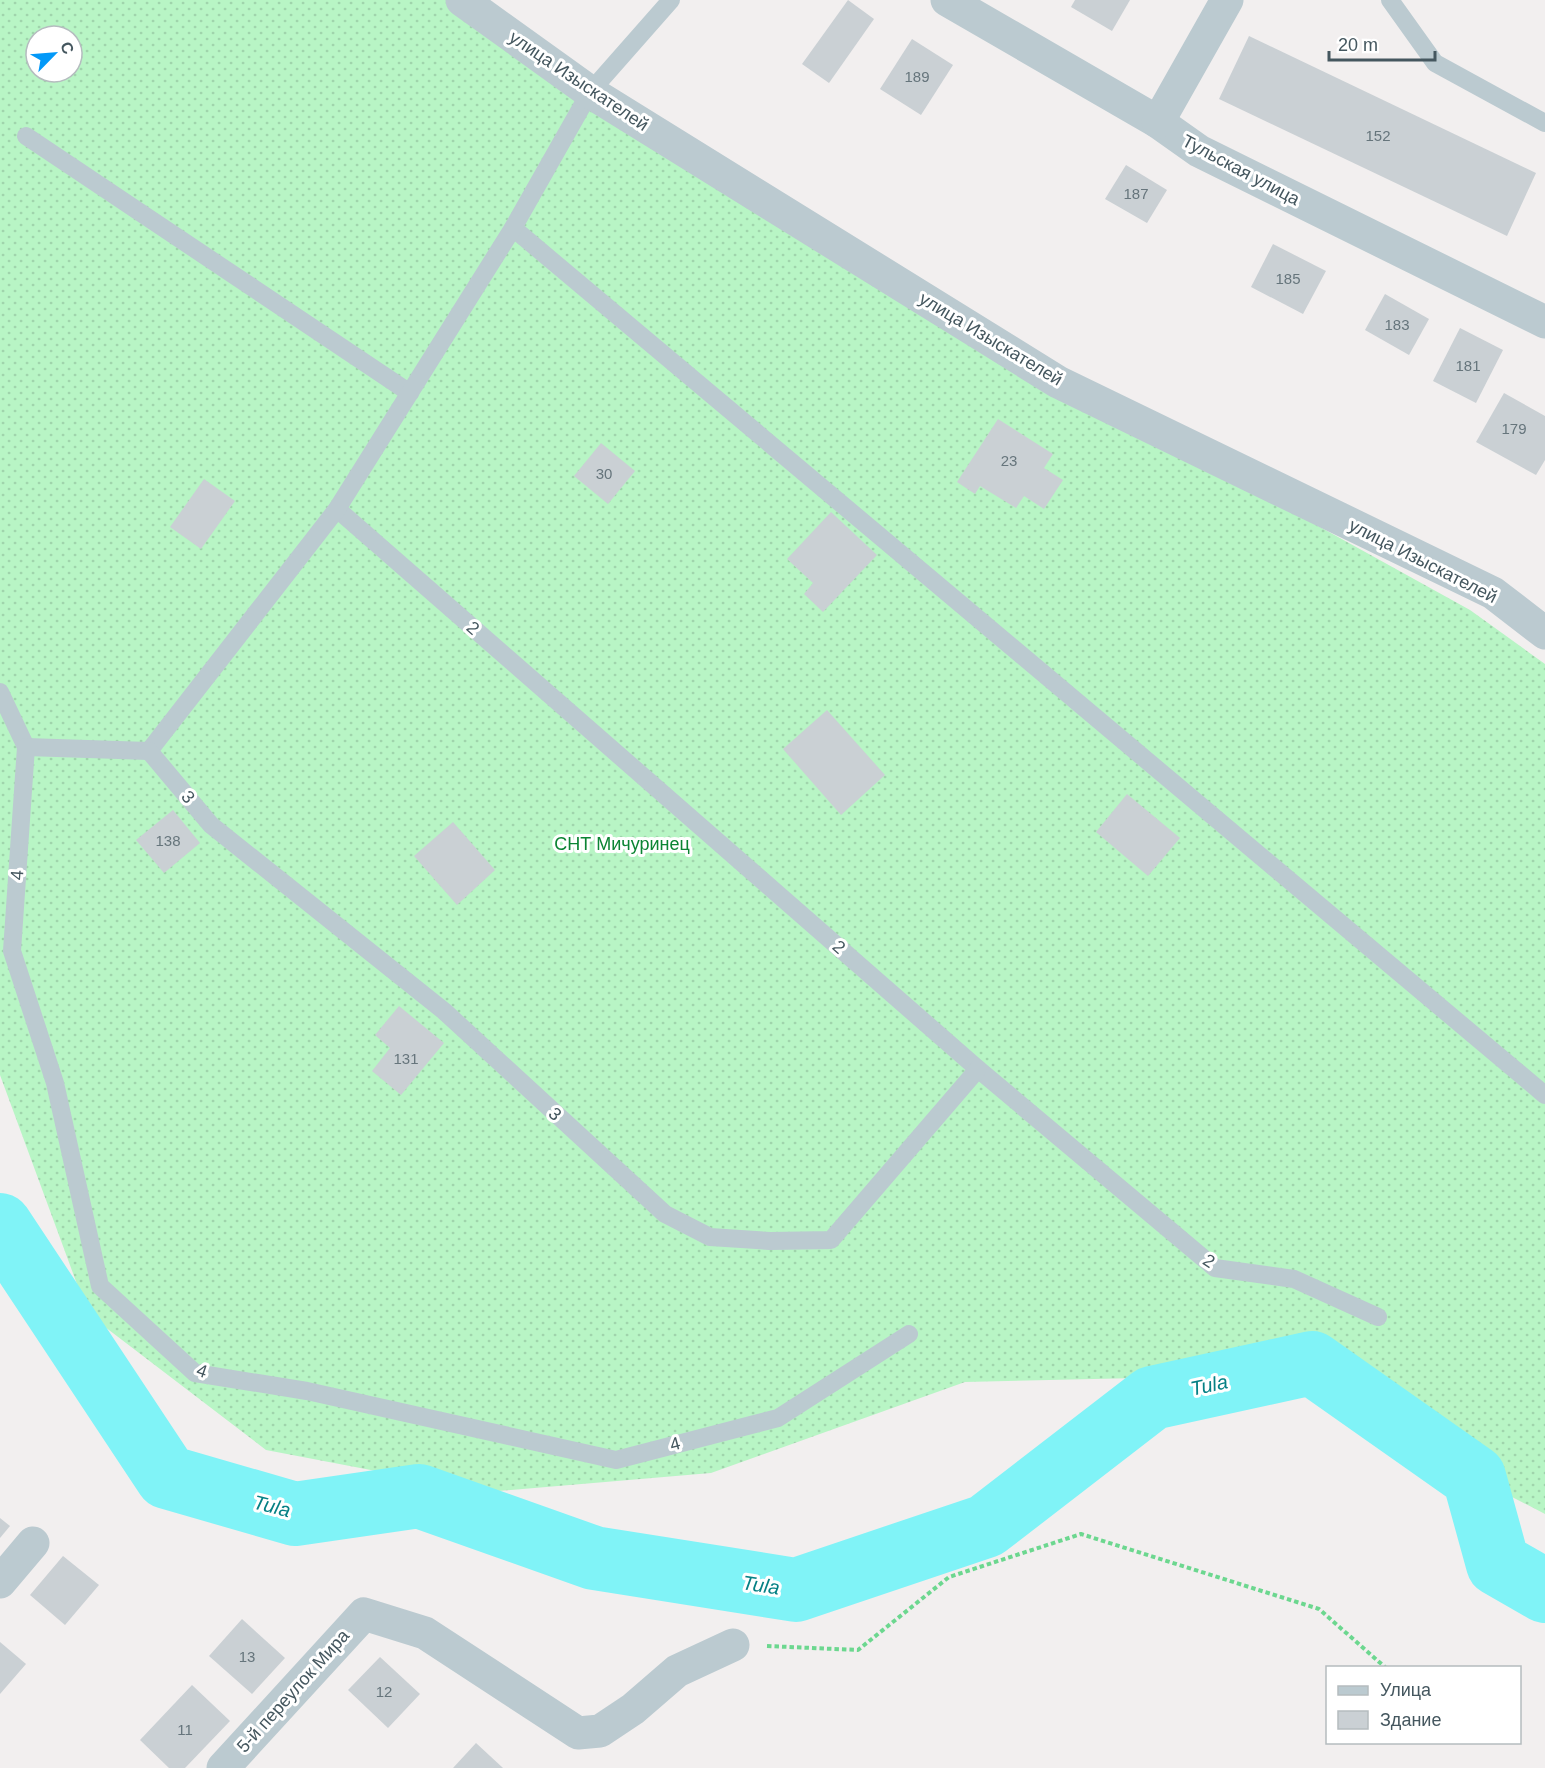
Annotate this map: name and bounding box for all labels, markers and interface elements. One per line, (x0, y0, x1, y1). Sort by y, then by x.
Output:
north arrow (24, 24, 84, 84)
scale bar (1329, 24, 1436, 62)
street label: улица Изыскателей (506, 27, 652, 135)
text: 20 m (1338, 35, 1378, 55)
text: С (57, 39, 77, 57)
house number: 189 (904, 68, 930, 85)
house number: 152 (1365, 127, 1391, 144)
street label: Тульская улица (1179, 131, 1304, 210)
house number: 187 (1123, 185, 1149, 202)
house number: 185 (1275, 270, 1301, 287)
street label: улица Изыскателей (916, 288, 1066, 390)
house number: 183 (1384, 316, 1410, 333)
house number: 181 (1455, 357, 1481, 374)
house number: 179 (1501, 420, 1527, 437)
house number: 23 (1001, 452, 1017, 469)
house number: 30 (596, 465, 612, 482)
street label: улица Изыскателей (1346, 515, 1500, 607)
street label: 2 (463, 617, 483, 639)
street label: 3 (177, 787, 199, 807)
house number: 138 (155, 832, 181, 849)
park label: СНТ Мичуринец (554, 834, 690, 854)
street label: 4 (7, 869, 27, 881)
street label: 2 (829, 936, 849, 958)
house number: 131 (393, 1050, 419, 1067)
street label: 3 (545, 1103, 565, 1125)
street label: 2 (1199, 1250, 1219, 1272)
street label: 4 (194, 1360, 210, 1382)
water label: Tula (1188, 1370, 1230, 1400)
street label: 4 (668, 1433, 682, 1455)
water label: Tula (251, 1491, 293, 1521)
water label: Tula (741, 1571, 781, 1599)
street label: 5-й переулок Мира (233, 1625, 354, 1756)
house number: 13 (239, 1648, 255, 1665)
legend (1326, 1666, 1521, 1744)
text: Улица (1380, 1680, 1432, 1700)
house number: 12 (376, 1683, 392, 1700)
text: Здание (1380, 1710, 1441, 1730)
house number: 11 (177, 1721, 193, 1738)

